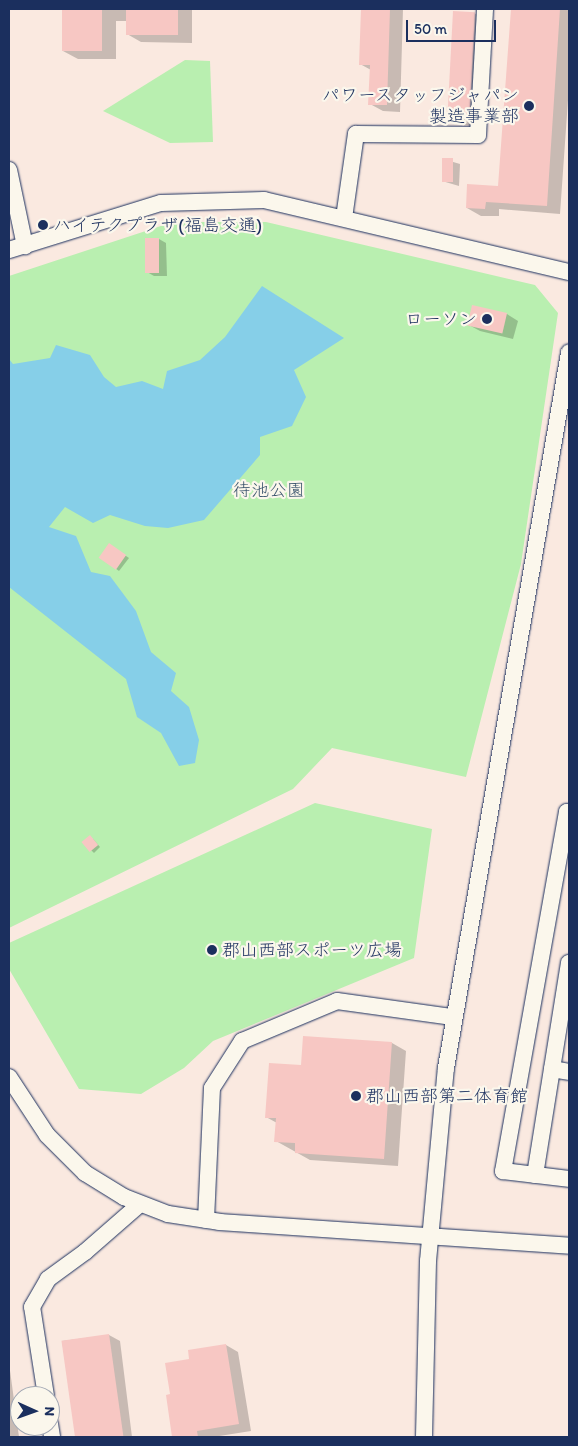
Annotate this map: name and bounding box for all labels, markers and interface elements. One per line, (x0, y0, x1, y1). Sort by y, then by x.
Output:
scale bar (408, 10, 498, 42)
text: 50 m (414, 20, 447, 38)
place label: パワースタッフジャパン 製造事業部 (321, 85, 519, 128)
marker: パワースタッフジャパン 製造事業部 (523, 100, 535, 112)
place label: ハイテクプラザ(福島交通) (53, 214, 263, 236)
marker: ハイテクプラザ(福島交通) (37, 219, 49, 231)
place label: ローソン (405, 308, 477, 330)
marker: ローソン (481, 313, 493, 325)
park label: 待池公園 (233, 479, 305, 501)
place label: 郡山西部スポーツ広場 (222, 939, 402, 961)
marker: 郡山西部スポーツ広場 (206, 944, 218, 956)
place label: 郡山西部第二体育館 (366, 1085, 528, 1107)
marker: 郡山西部第二体育館 (350, 1090, 362, 1102)
north arrow (10, 1386, 60, 1436)
text: N (41, 1406, 58, 1417)

